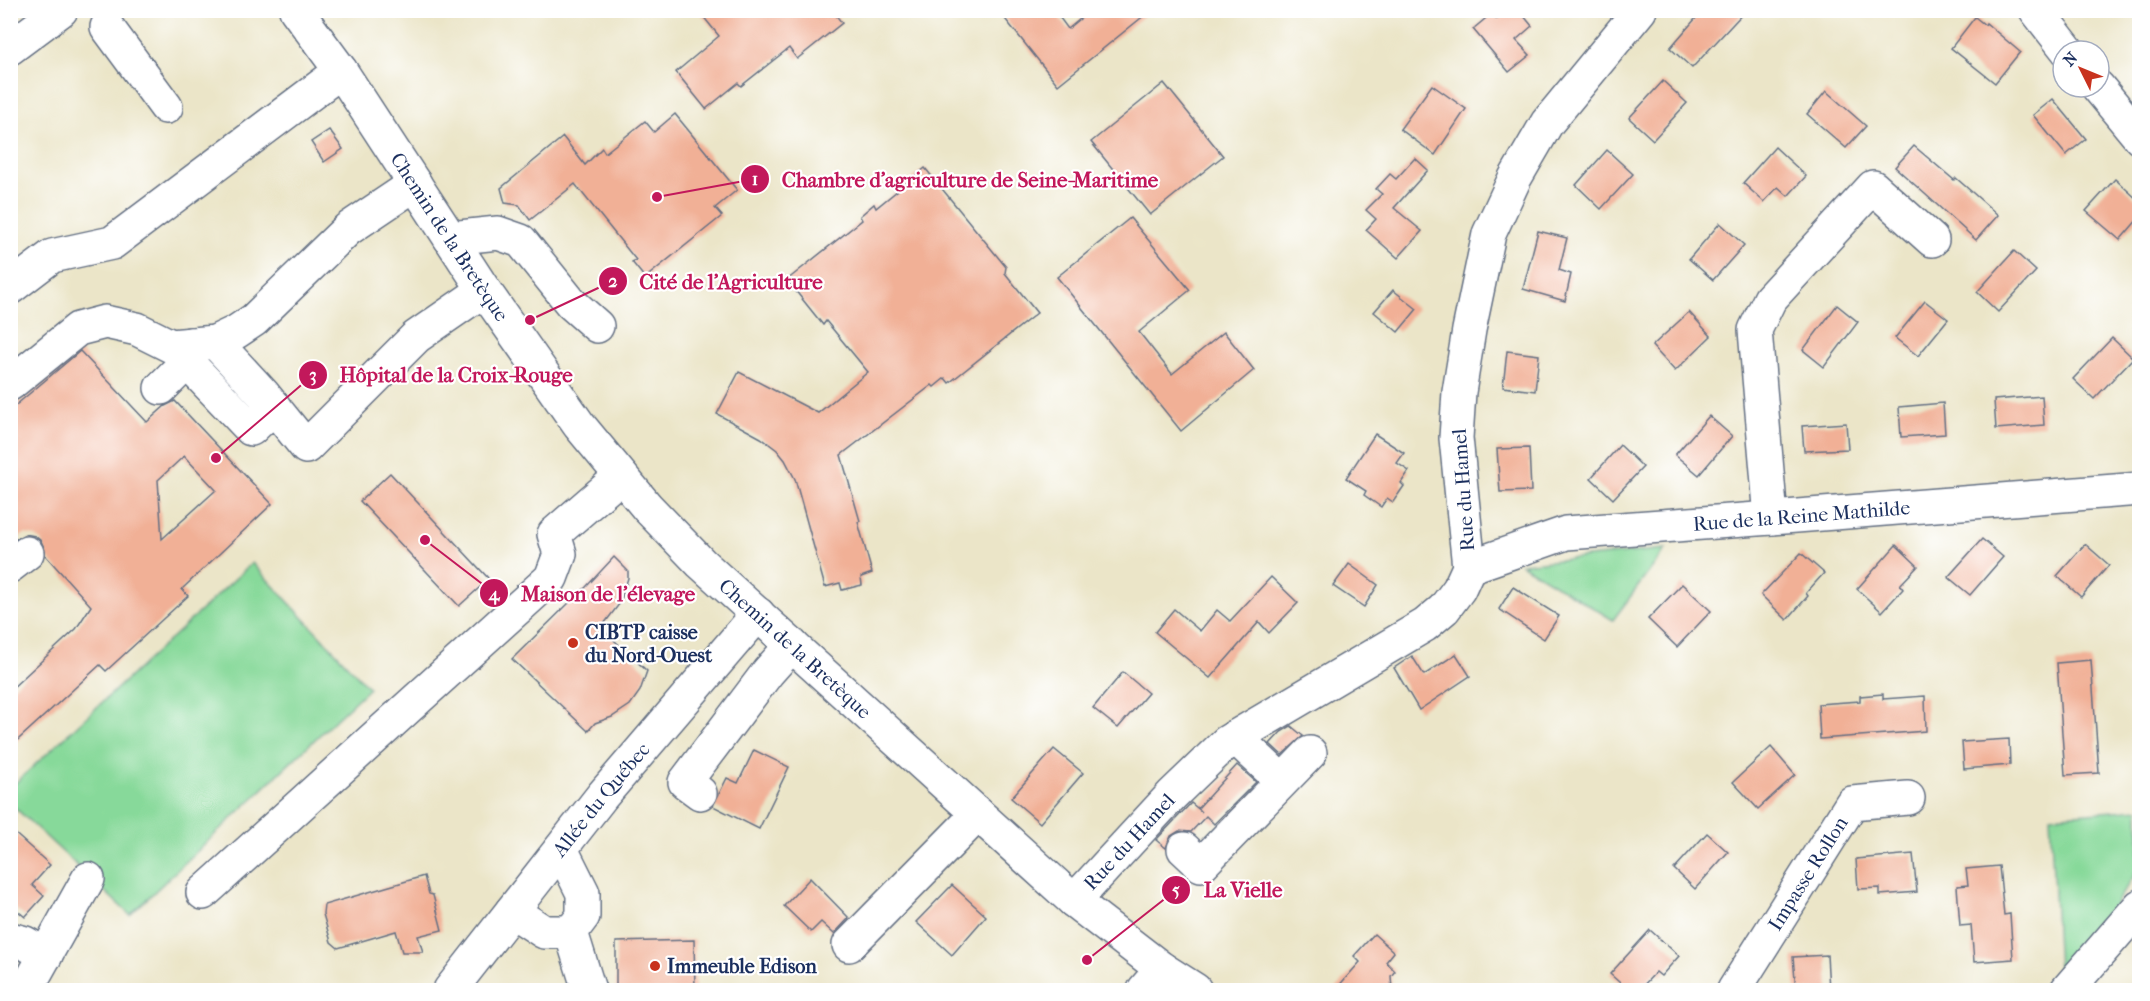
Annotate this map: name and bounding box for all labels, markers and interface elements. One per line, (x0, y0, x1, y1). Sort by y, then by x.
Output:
north arrow (2051, 39, 2111, 99)
text: N (2059, 48, 2082, 70)
street label: Chemin de la Bretèque (385, 148, 513, 326)
callout: Chambre d'agriculture de Seine-Maritime (740, 160, 1170, 199)
text: Chambre d'agriculture de Seine-Maritime (782, 168, 1159, 192)
text: 1 (752, 169, 758, 190)
callout: Cité de l'Agriculture (598, 262, 835, 301)
text: Cité de l'Agriculture (639, 270, 823, 294)
text: 2 (608, 271, 618, 292)
callout: Hôpital de la Croix-Rouge (298, 356, 585, 395)
text: Hôpital de la Croix-Rouge (339, 363, 573, 387)
text: 3 (309, 365, 317, 386)
street label: Rue du Hamel (1448, 427, 1479, 552)
street label: Rue de la Reine Mathilde (1692, 496, 1911, 536)
callout: Maison de l'élevage (479, 574, 707, 613)
street label: Chemin de la Bretèque (714, 574, 876, 724)
text: Maison de l'élevage (520, 582, 696, 606)
text: 4 (488, 584, 501, 605)
place label: CIBTP caisse du Nord-Ouest (585, 621, 713, 667)
marker: CIBTP caisse du Nord-Ouest (566, 636, 580, 650)
street label: Allée du Québec (547, 738, 655, 862)
street label: Rue du Hamel (1079, 789, 1180, 895)
street label: Impasse Rollon (1764, 812, 1853, 935)
callout: La Vielle (1161, 870, 1294, 909)
text: La Vielle (1204, 878, 1283, 902)
text: 5 (1172, 880, 1180, 901)
place label: Immeuble Edison (667, 955, 817, 978)
marker: Immeuble Edison (648, 959, 662, 973)

